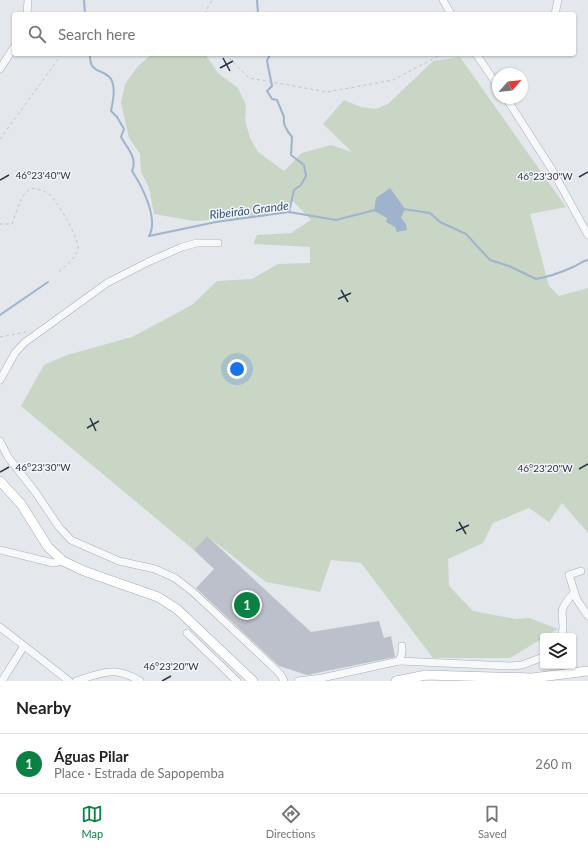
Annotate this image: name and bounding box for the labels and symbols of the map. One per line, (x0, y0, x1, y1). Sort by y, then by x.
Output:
north arrow (492, 68, 528, 104)
text: 46°23'40"W (15, 169, 71, 181)
text: 46°23'30"W (517, 170, 573, 182)
water label: Ribeirão Grande (208, 198, 290, 222)
your location (227, 359, 247, 379)
text: 46°23'30"W (15, 461, 71, 473)
text: 46°23'20"W (517, 462, 573, 474)
pin: 1 (234, 590, 260, 620)
text: 46°23'20"W (143, 660, 199, 672)

